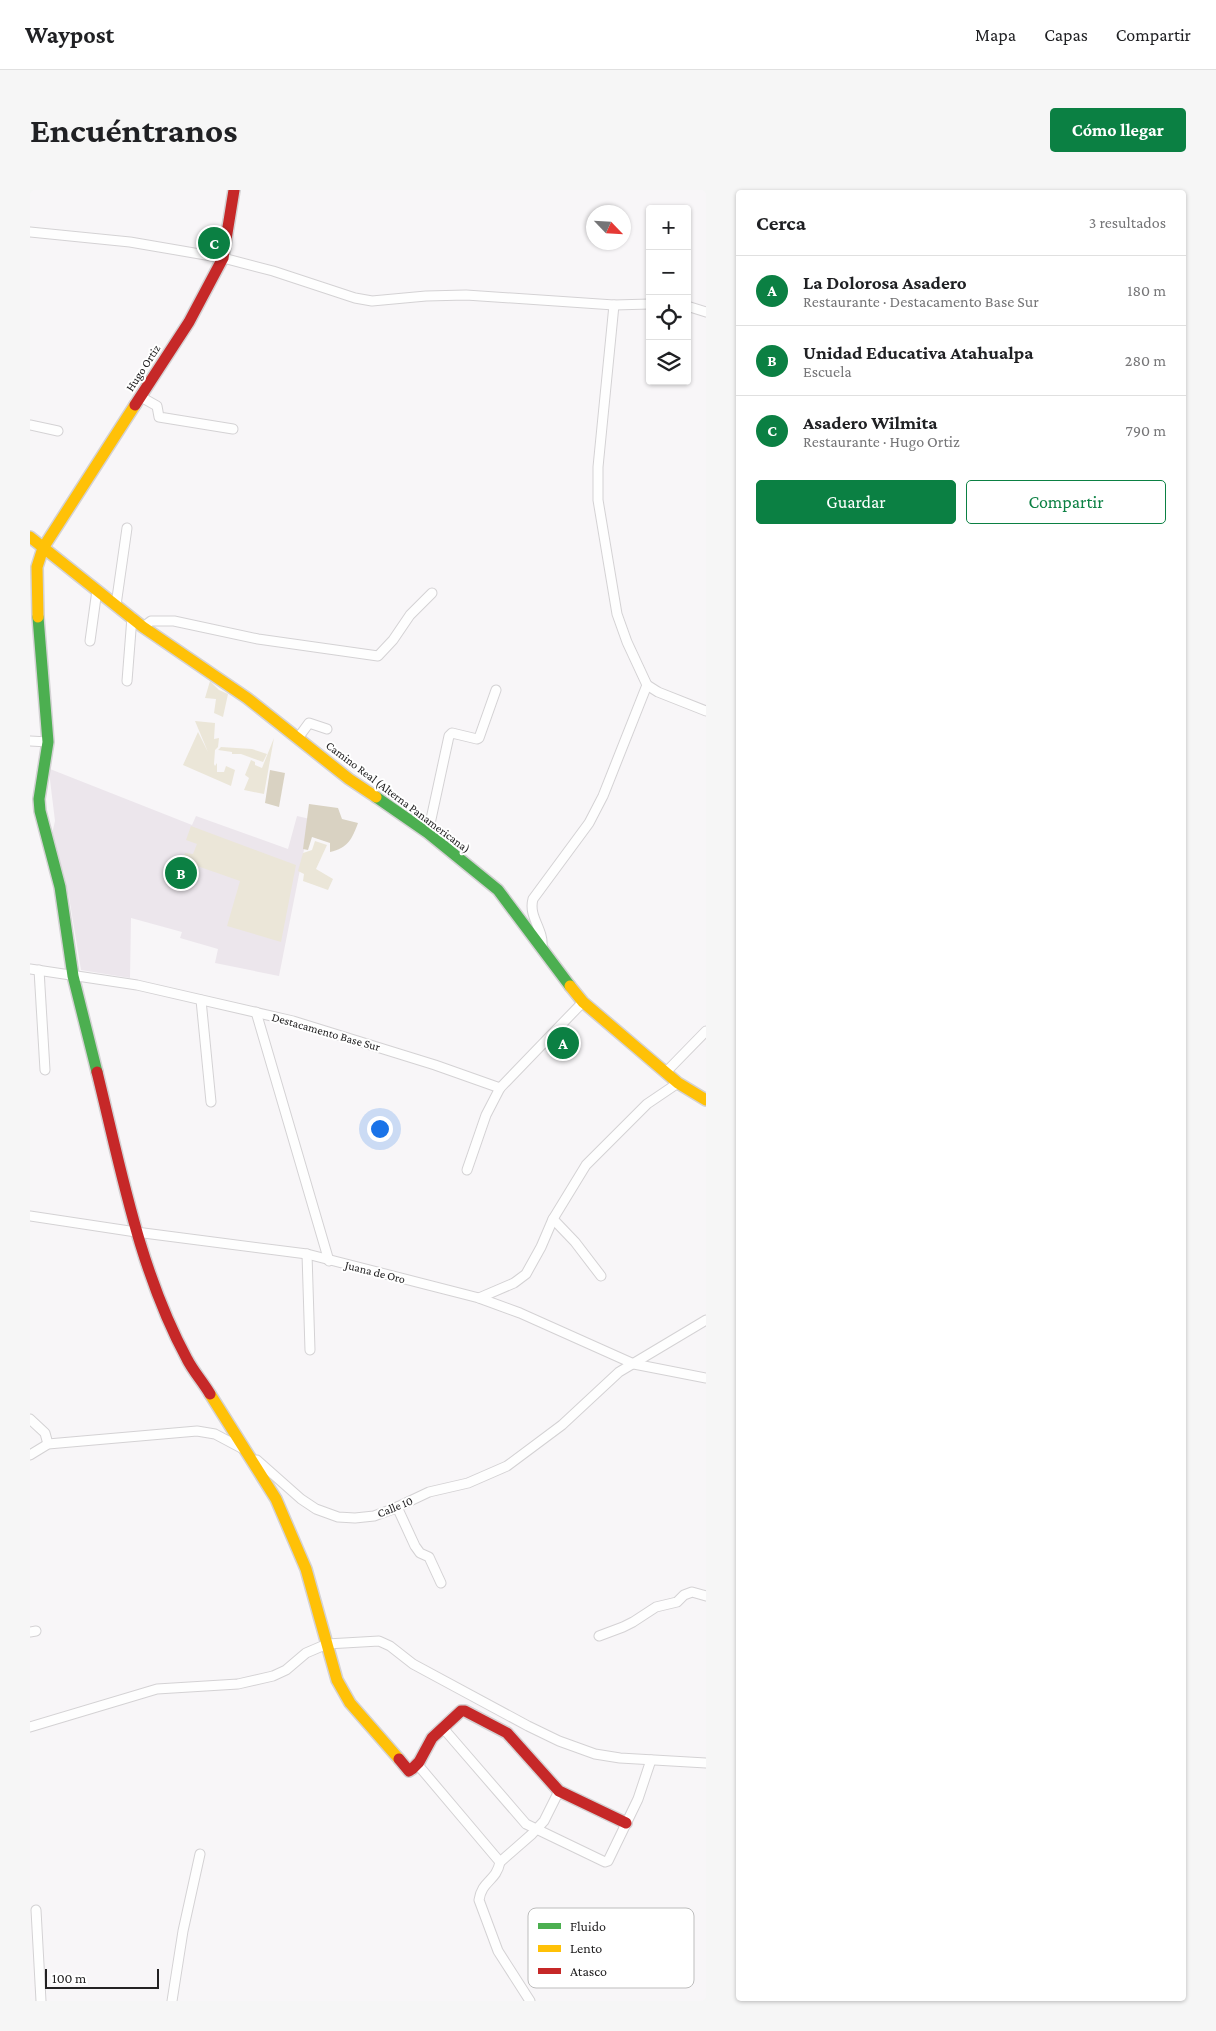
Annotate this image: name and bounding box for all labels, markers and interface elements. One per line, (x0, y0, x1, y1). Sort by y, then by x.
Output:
text: Waypost (25, 21, 114, 48)
text: Mapa (975, 25, 1016, 45)
text: Capas (1044, 25, 1088, 45)
text: Compartir (1116, 25, 1191, 45)
button: Cómo llegar (1050, 108, 1186, 152)
text: Encuéntranos (30, 111, 237, 150)
north arrow (586, 205, 631, 250)
map controls (646, 205, 691, 385)
button: + (646, 205, 691, 250)
text: Cerca (756, 211, 806, 235)
text: 3 resultados (1089, 214, 1166, 231)
pin: C (198, 224, 230, 262)
button: − (646, 250, 691, 295)
text: La Dolorosa Asadero (803, 272, 967, 293)
text: A (767, 282, 777, 299)
text: 180 m (1127, 282, 1166, 299)
text: Restaurante · Destacamento Base Sur (803, 293, 1039, 310)
button: locate (646, 295, 691, 340)
button: layers (646, 340, 691, 385)
street label: Hugo Ortiz (123, 342, 163, 394)
text: Unidad Educativa Atahualpa (803, 342, 1034, 363)
text: B (767, 352, 777, 369)
text: 280 m (1125, 352, 1166, 369)
text: Escuela (803, 363, 852, 380)
text: Asadero Wilmita (803, 412, 938, 433)
text: C (767, 422, 777, 439)
text: 790 m (1126, 422, 1166, 439)
text: Restaurante · Hugo Ortiz (803, 433, 960, 450)
button: Guardar (756, 480, 956, 524)
button: Compartir (966, 480, 1166, 524)
street label: Camino Real (Alterna Panamericana) (323, 738, 473, 856)
pin: B (165, 854, 197, 892)
street label: Destacamento Base Sur (270, 1010, 382, 1054)
pin: A (547, 1024, 579, 1062)
your location (367, 1116, 393, 1142)
street label: Juana de Oro (342, 1258, 407, 1286)
street label: Calle 10 (375, 1493, 415, 1520)
legend (528, 1908, 694, 1988)
text: Fluido (570, 1918, 606, 1934)
text: Lento (570, 1940, 602, 1956)
text: Atasco (570, 1963, 607, 1979)
scale bar (45, 1966, 159, 1989)
text: 100 m (52, 1970, 86, 1986)

